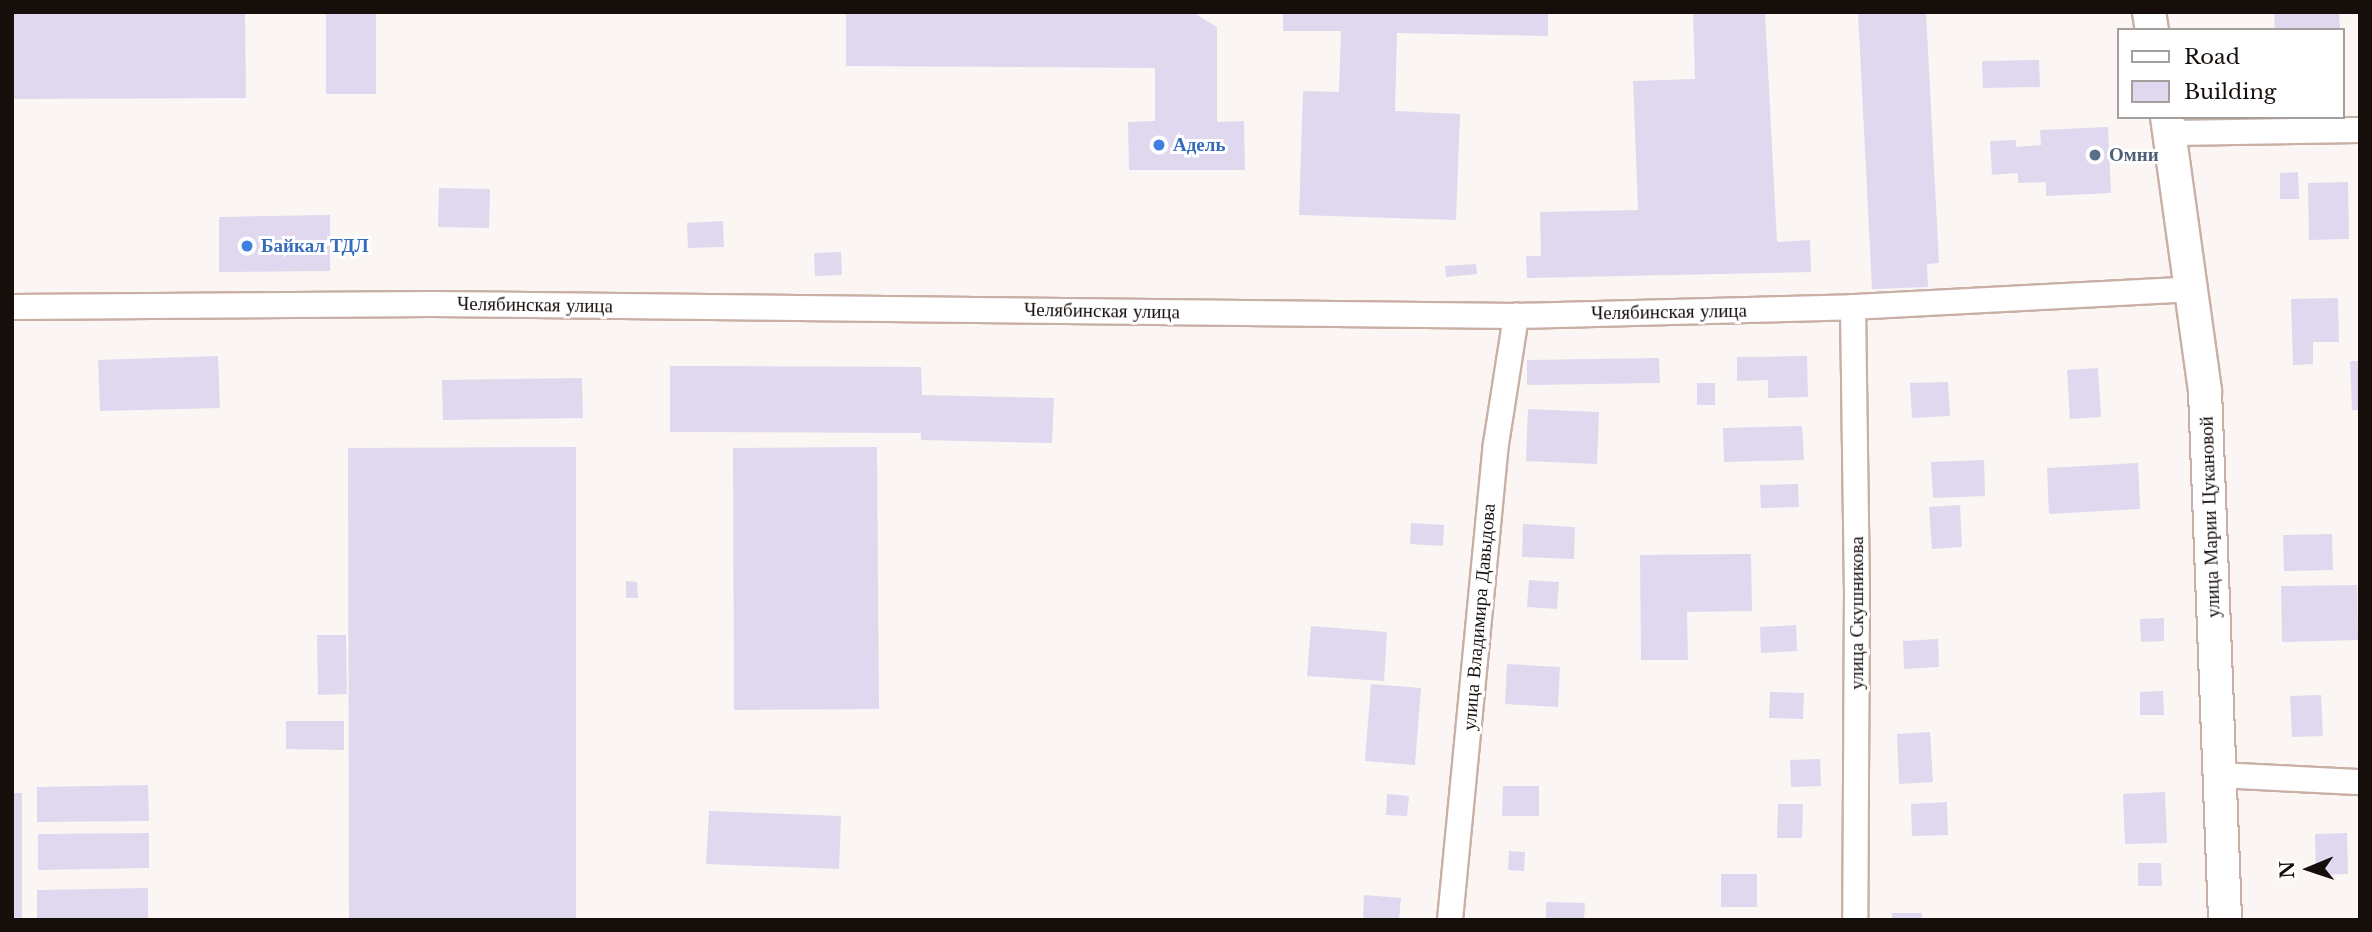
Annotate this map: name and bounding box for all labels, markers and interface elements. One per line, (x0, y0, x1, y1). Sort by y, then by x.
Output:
legend (2116, 28, 2344, 119)
text: Road (2184, 44, 2240, 70)
text: Building (2184, 79, 2276, 105)
place label: Адель (1173, 134, 1225, 156)
marker: Адель (1151, 137, 1167, 153)
place label: Омни (2109, 144, 2159, 166)
marker: Омни (2087, 147, 2103, 163)
place label: Байкал ТДЛ (261, 235, 369, 257)
marker: Байкал ТДЛ (239, 238, 255, 254)
street label: Челябинская улица (457, 292, 613, 318)
street label: Челябинская улица (1024, 298, 1180, 324)
street label: Челябинская улица (1591, 299, 1747, 325)
street label: улица Марии Цукановой (2195, 416, 2225, 618)
street label: улица Владимира Давыдова (1458, 503, 1500, 731)
street label: улица Скушникова (1846, 536, 1868, 690)
north arrow (2274, 834, 2344, 904)
text: N (2276, 860, 2299, 879)

